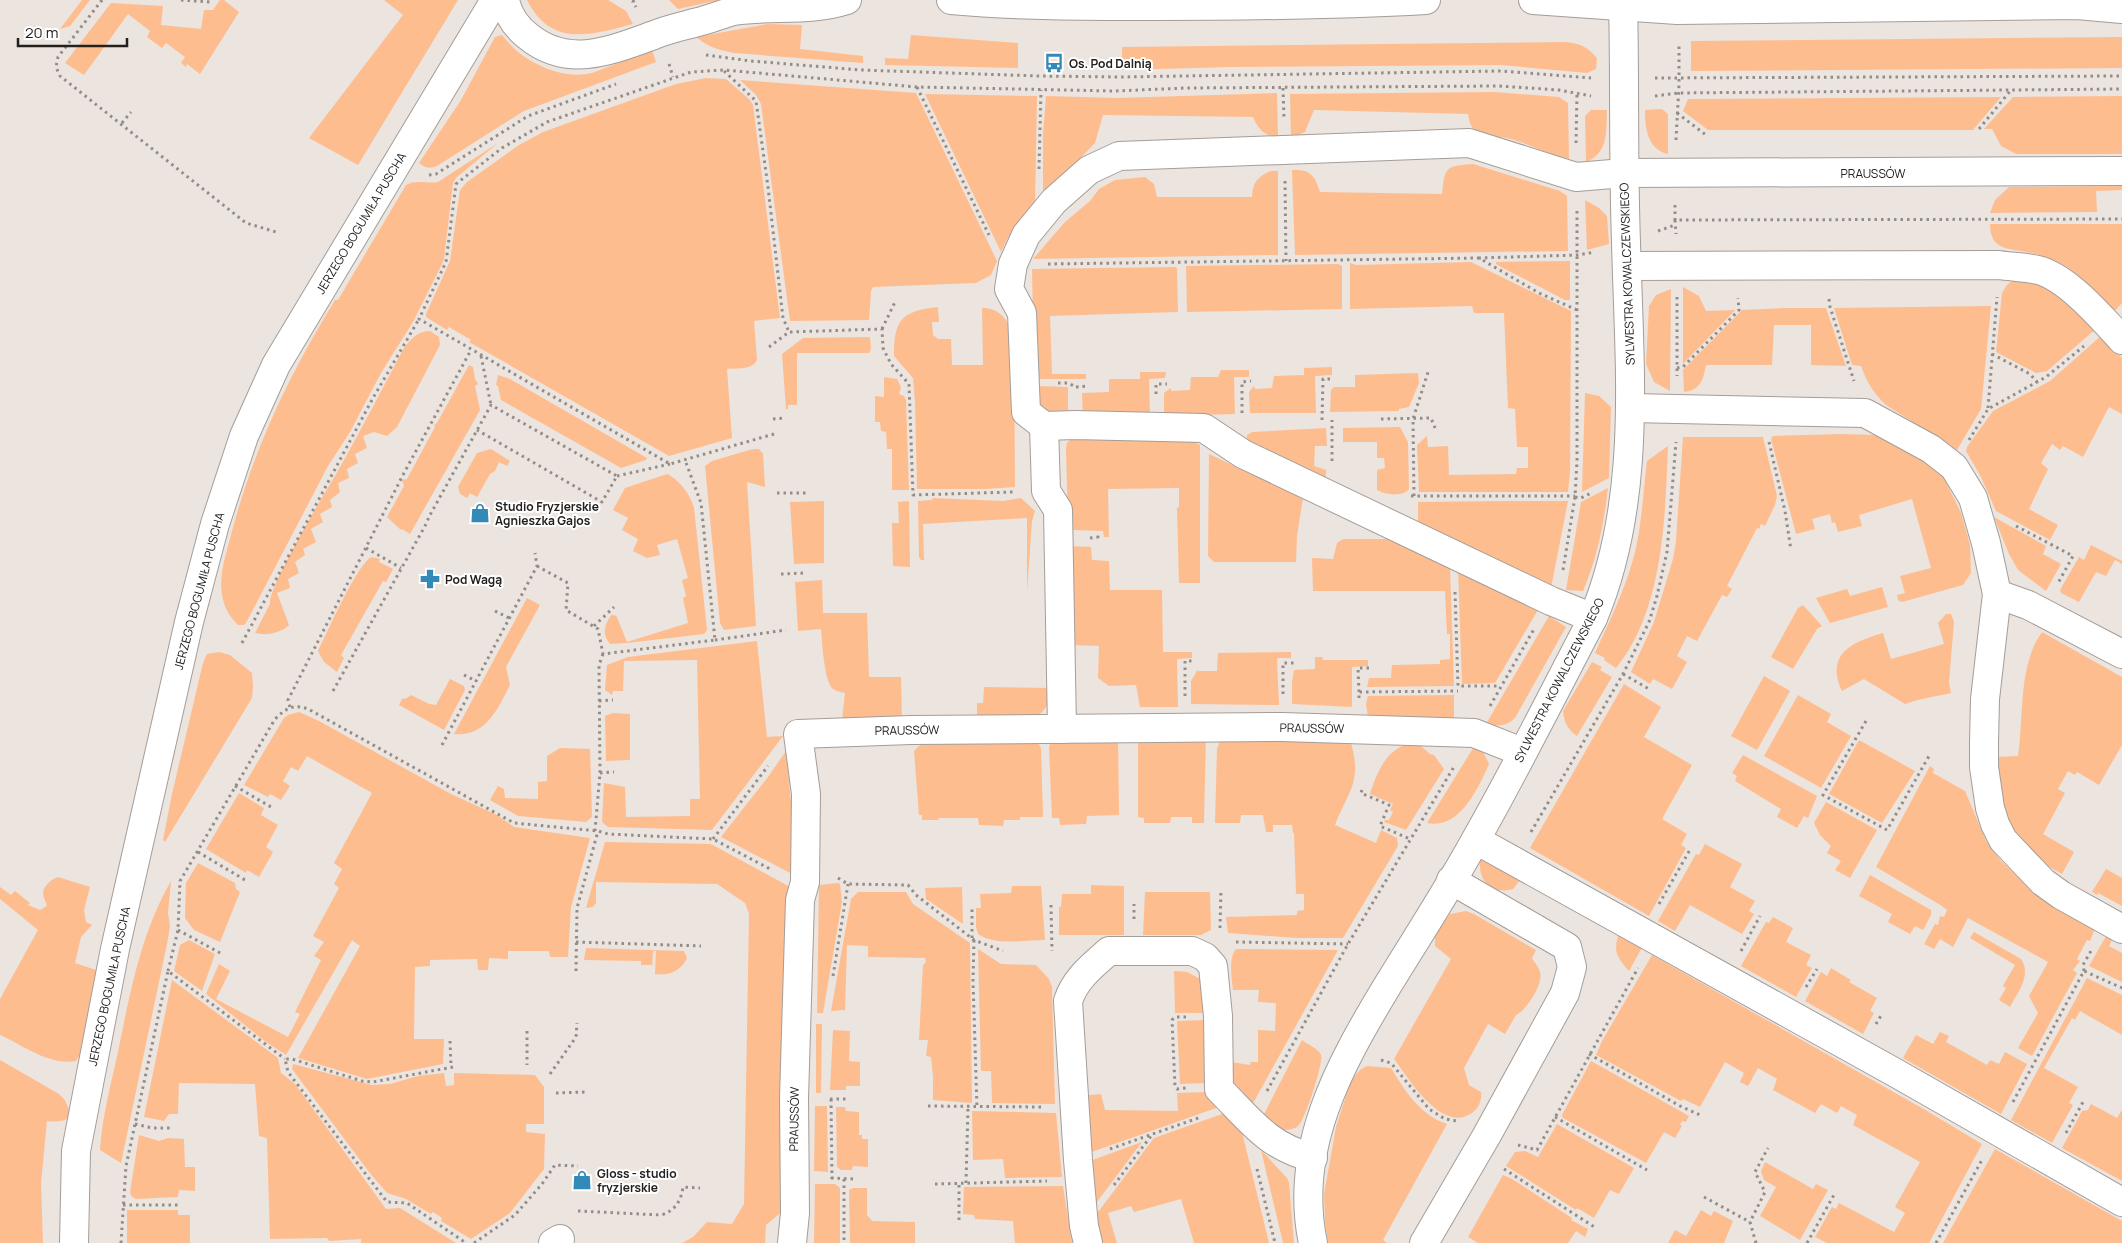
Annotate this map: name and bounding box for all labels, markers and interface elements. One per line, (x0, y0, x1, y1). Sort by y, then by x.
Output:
scale bar (18, 15, 126, 47)
text: 20 m (25, 22, 58, 43)
bus stop icon: Os. Pod Dalnią (1043, 52, 1065, 74)
place label: Os. Pod Dalnią (1069, 55, 1152, 72)
street label: JERZEGO BOGUMIŁA PUSCHA (312, 149, 410, 297)
street label: PRAUSSÓW (1841, 165, 1906, 182)
street label: SYLWESTRA KOWALCZEWSKIEGO (1615, 182, 1639, 366)
place label: Studio Fryzjerskie Agnieszka Gajos (495, 498, 599, 529)
shop icon: Studio Fryzjerskie Agnieszka Gajos (469, 502, 491, 524)
street label: JERZEGO BOGUMIŁA PUSCHA (170, 510, 228, 672)
pharmacy icon: Pod Wagą (419, 568, 441, 590)
place label: Pod Wagą (445, 571, 502, 588)
street label: SYLWESTRA KOWALCZEWSKIEGO (1510, 595, 1608, 765)
street label: PRAUSSÓW (1279, 719, 1345, 737)
street label: PRAUSSÓW (874, 721, 940, 739)
street label: JERZEGO BOGUMIŁA PUSCHA (84, 904, 134, 1067)
street label: PRAUSSÓW (785, 1086, 803, 1152)
place label: Gloss - studio fryzjerskie (597, 1165, 677, 1196)
shop icon: Gloss - studio fryzjerskie (571, 1169, 593, 1191)

